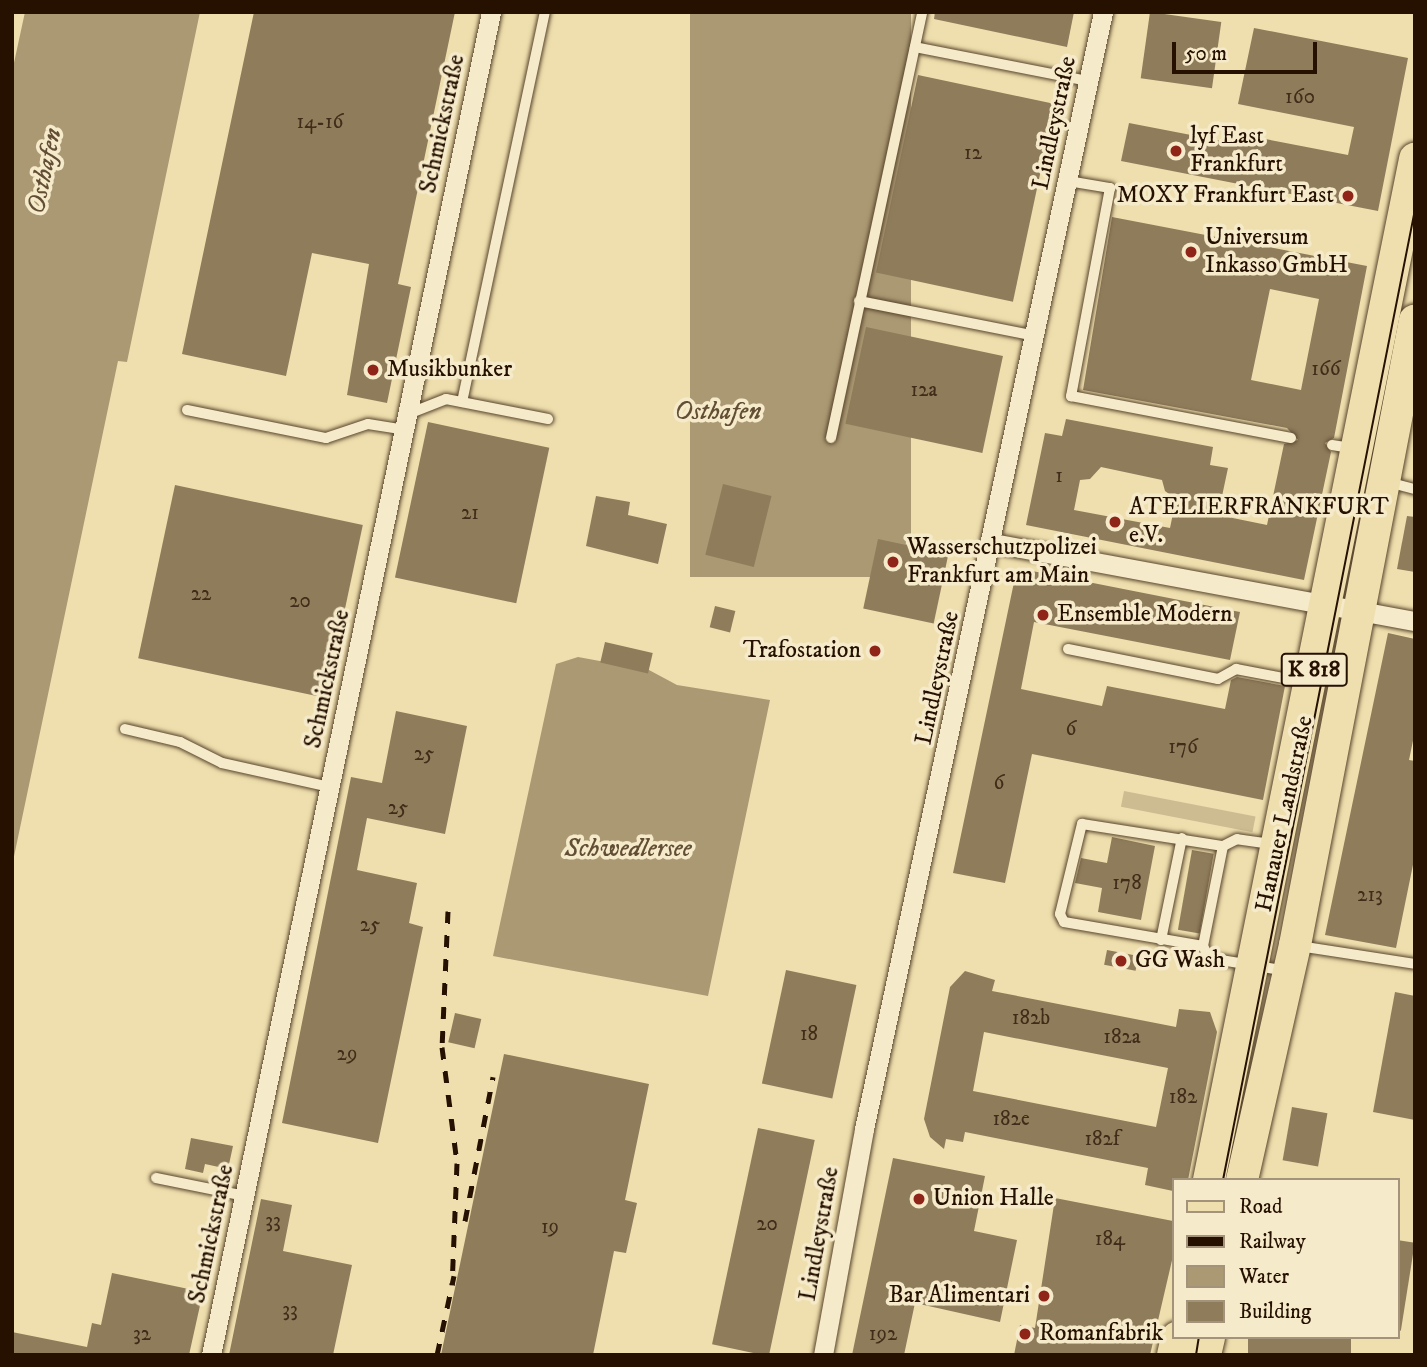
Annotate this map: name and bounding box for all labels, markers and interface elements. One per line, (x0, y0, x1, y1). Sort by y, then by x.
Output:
scale bar (1175, 28, 1320, 72)
text: 50 m (1185, 41, 1227, 67)
street label: Schmickstraße (414, 52, 472, 196)
street label: Lindleystraße (1027, 54, 1083, 192)
house number: 160 (1285, 84, 1315, 110)
house number: 14-16 (297, 109, 343, 135)
place label: lyf East Frankfurt (1190, 123, 1283, 179)
water label: Osthafen (21, 125, 69, 217)
house number: 12 (964, 140, 982, 166)
marker: lyf East Frankfurt (1168, 143, 1184, 159)
place label: MOXY Frankfurt East (1117, 182, 1334, 210)
marker: MOXY Frankfurt East (1340, 188, 1356, 204)
place label: Universum Inkasso GmbH (1205, 224, 1348, 280)
marker: Universum Inkasso GmbH (1183, 244, 1199, 260)
place label: Musikbunker (387, 356, 512, 384)
house number: 166 (1311, 356, 1341, 382)
marker: Musikbunker (365, 362, 381, 378)
house number: 12a (911, 377, 937, 403)
water label: Osthafen (675, 396, 761, 428)
house number: 1 (1055, 463, 1063, 489)
place label: ATELIERFRANKFURT e.V. (1129, 494, 1389, 550)
house number: 21 (461, 500, 479, 526)
marker: ATELIERFRANKFURT e.V. (1107, 514, 1123, 530)
place label: Wasserschutzpolizei Frankfurt am Main (907, 534, 1097, 590)
marker: Wasserschutzpolizei Frankfurt am Main (885, 554, 901, 570)
house number: 22 (191, 581, 211, 607)
house number: 20 (289, 588, 311, 614)
place label: Ensemble Modern (1057, 601, 1232, 629)
street label: Schmickstraße (299, 607, 357, 751)
marker: Ensemble Modern (1035, 607, 1051, 623)
street label: Lindleystraße (910, 609, 966, 747)
place label: Trafostation (743, 637, 861, 665)
marker: Trafostation (867, 643, 883, 659)
road number: K 818 (1279, 650, 1349, 690)
street label: Hanauer Landstraße (1250, 713, 1320, 915)
house number: 6 (1066, 716, 1076, 742)
house number: 176 (1168, 734, 1198, 760)
house number: 25 (414, 741, 434, 767)
house number: 6 (994, 770, 1004, 796)
house number: 25 (388, 795, 408, 821)
water label: Schwedlersee (565, 833, 691, 865)
house number: 178 (1112, 870, 1142, 896)
house number: 213 (1357, 882, 1383, 908)
house number: 25 (360, 912, 380, 938)
place label: GG Wash (1135, 947, 1225, 975)
marker: GG Wash (1113, 953, 1129, 969)
house number: 182b (1012, 1005, 1050, 1031)
house number: 18 (800, 1021, 818, 1047)
house number: 182a (1103, 1024, 1141, 1050)
house number: 29 (337, 1041, 357, 1067)
house number: 182 (1169, 1084, 1197, 1110)
house number: 182e (992, 1106, 1030, 1132)
house number: 182f (1084, 1126, 1120, 1152)
street label: Schmickstraße (183, 1162, 241, 1306)
street label: Lindleystraße (794, 1165, 846, 1303)
legend (1172, 1178, 1399, 1339)
place label: Union Halle (933, 1185, 1054, 1213)
marker: Union Halle (911, 1191, 927, 1207)
text: Road (1239, 1194, 1283, 1220)
house number: 33 (265, 1208, 281, 1234)
house number: 20 (756, 1211, 778, 1237)
house number: 19 (541, 1214, 559, 1240)
house number: 184 (1095, 1226, 1125, 1252)
text: Railway (1239, 1229, 1306, 1255)
text: Water (1239, 1264, 1289, 1290)
place label: Bar Alimentari (889, 1282, 1030, 1310)
marker: Bar Alimentari (1036, 1288, 1052, 1304)
house number: 33 (282, 1297, 298, 1323)
text: Building (1239, 1299, 1311, 1325)
place label: Romanfabrik (1039, 1320, 1163, 1348)
house number: 32 (133, 1321, 151, 1347)
house number: 192 (869, 1321, 897, 1347)
marker: Romanfabrik (1017, 1326, 1033, 1342)

